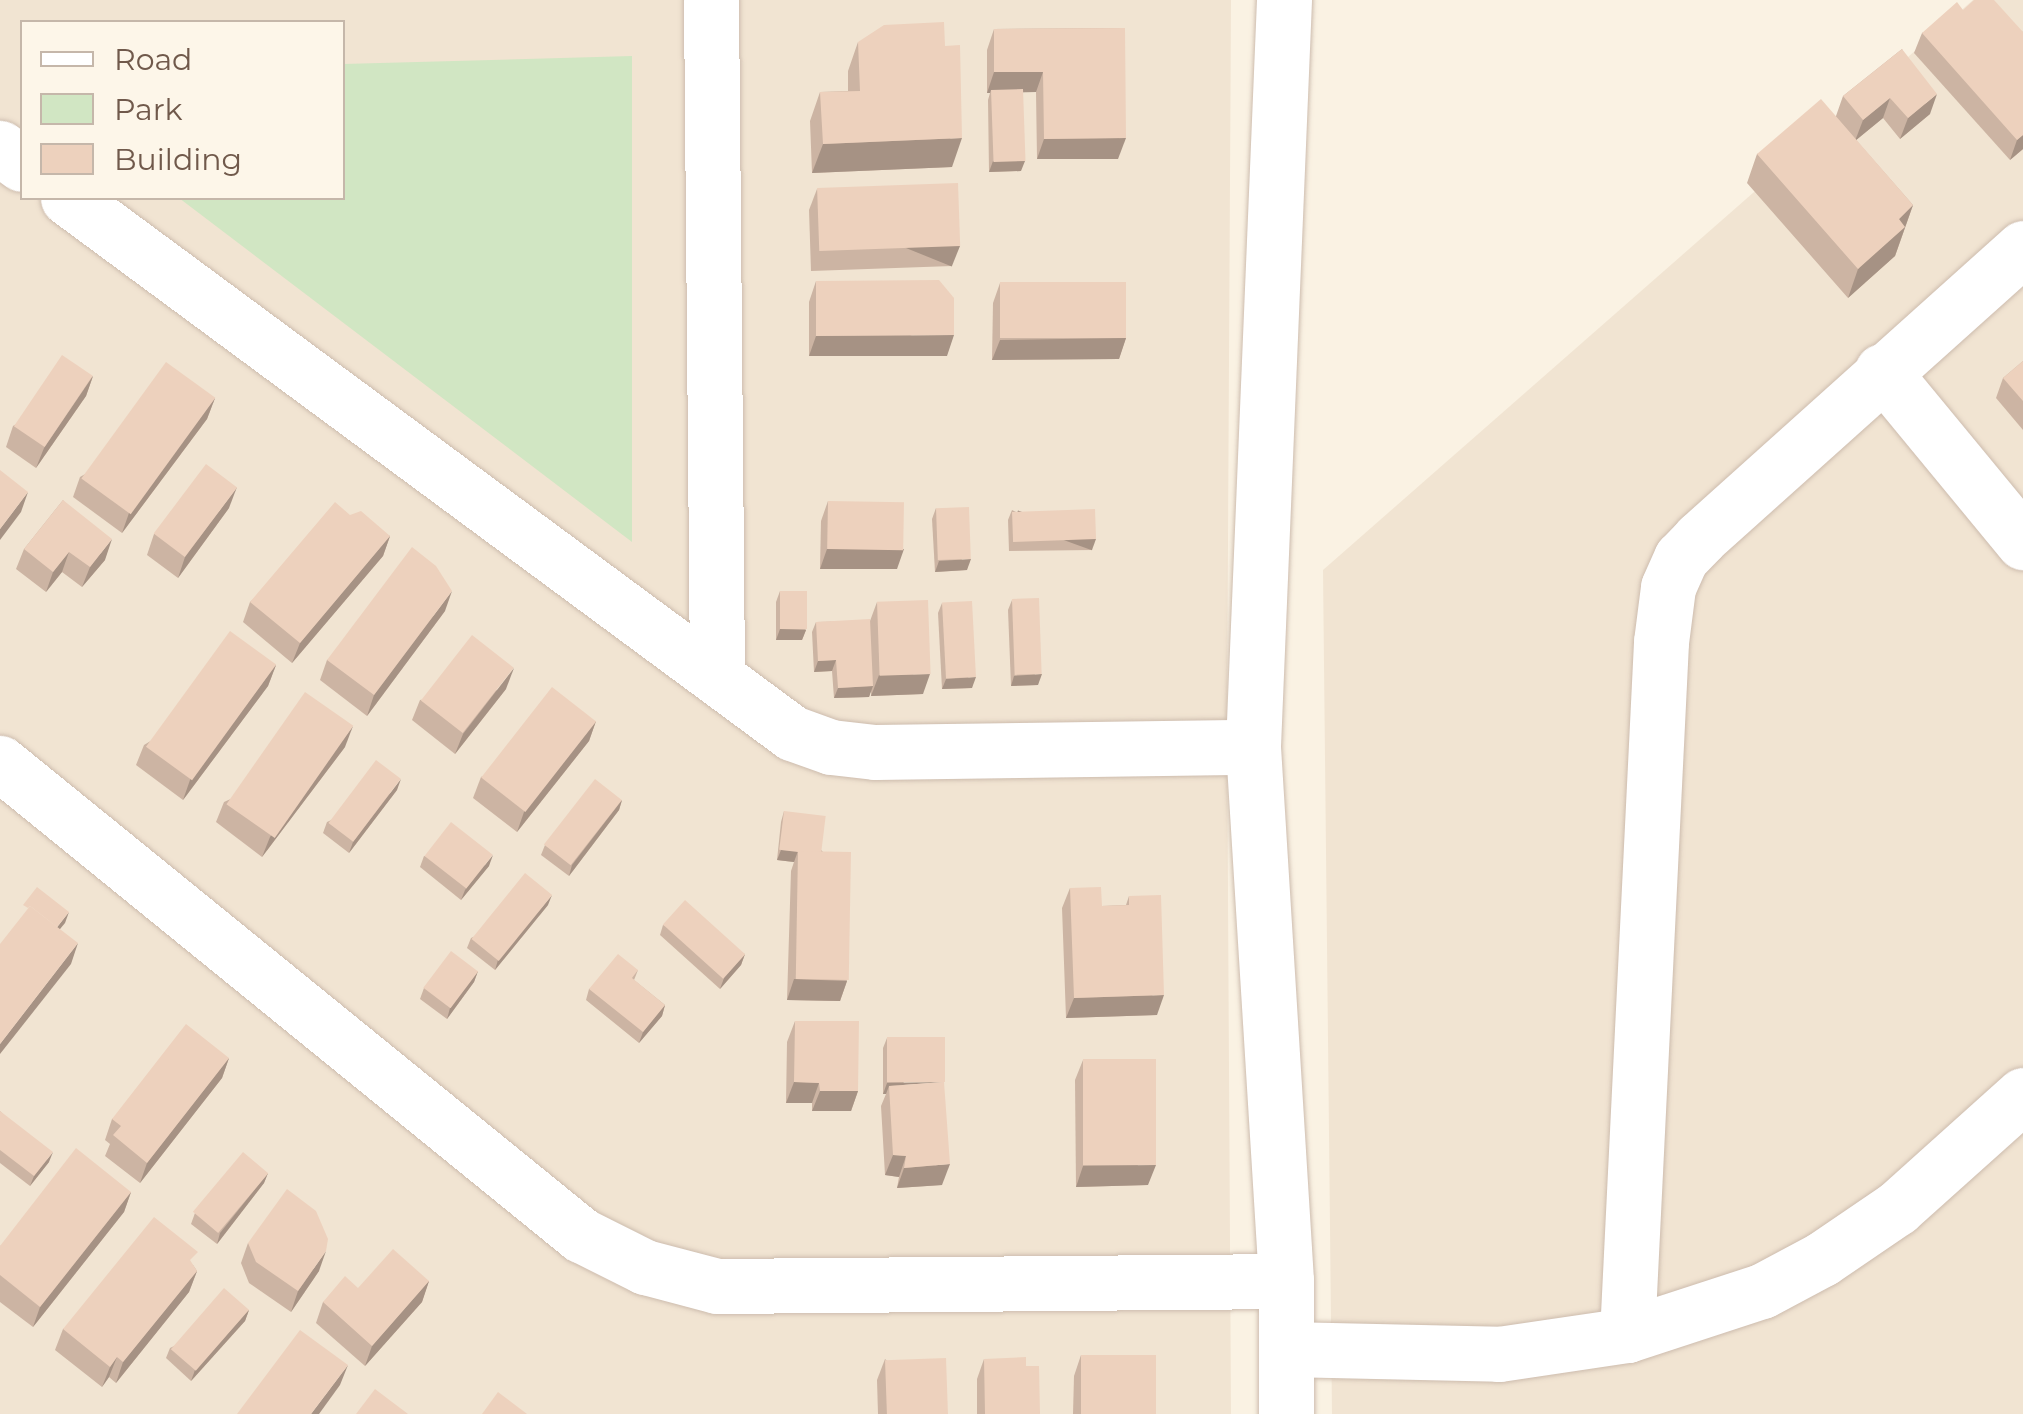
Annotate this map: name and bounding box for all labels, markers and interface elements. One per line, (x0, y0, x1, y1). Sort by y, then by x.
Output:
legend (20, 20, 345, 200)
text: Road (114, 41, 192, 78)
text: Park (114, 91, 183, 128)
text: Building (114, 141, 242, 178)

